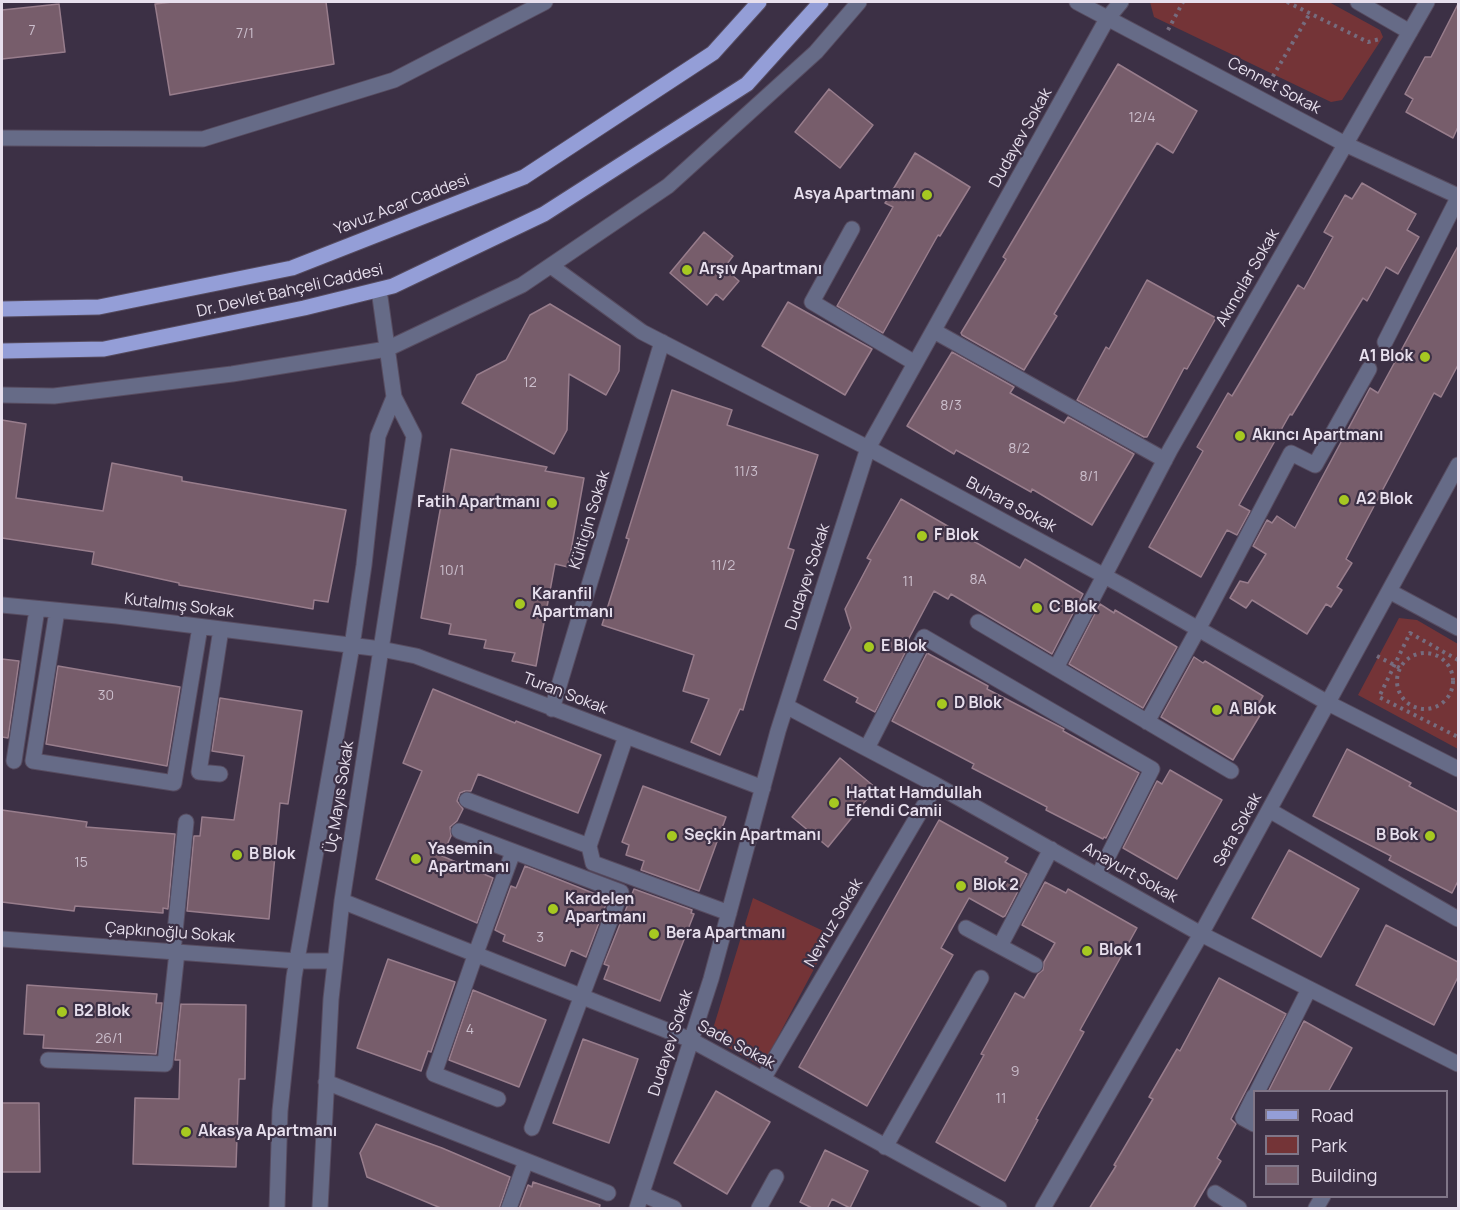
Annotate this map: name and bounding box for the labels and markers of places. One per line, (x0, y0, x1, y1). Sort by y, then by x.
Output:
place label: Asya Apartmanı (794, 185, 915, 205)
marker: Asya Apartmanı (920, 188, 934, 202)
place label: Arşıv Apartmanı (699, 260, 822, 280)
marker: Arşıv Apartmanı (680, 263, 694, 277)
place label: A1 Blok (1359, 347, 1413, 367)
marker: A1 Blok (1418, 350, 1432, 364)
place label: Akıncı Apartmanı (1252, 426, 1384, 446)
marker: Akıncı Apartmanı (1233, 429, 1247, 443)
place label: A2 Blok (1356, 490, 1413, 510)
place label: Fatih Apartmanı (417, 493, 540, 513)
marker: A2 Blok (1337, 493, 1351, 507)
marker: Fatih Apartmanı (545, 496, 559, 510)
place label: F Blok (934, 526, 979, 546)
marker: F Blok (915, 529, 929, 543)
place label: Karanfil Apartmanı (532, 585, 613, 623)
marker: Karanfil Apartmanı (513, 597, 527, 611)
place label: C Blok (1049, 598, 1097, 618)
marker: C Blok (1030, 601, 1044, 615)
place label: E Blok (881, 637, 927, 657)
marker: E Blok (862, 640, 876, 654)
place label: D Blok (954, 694, 1001, 714)
marker: D Blok (935, 697, 949, 711)
place label: A Blok (1229, 700, 1276, 720)
marker: A Blok (1210, 703, 1224, 717)
place label: Hattat Hamdullah Efendi Camii (846, 784, 982, 822)
marker: Hattat Hamdullah Efendi Camii (827, 796, 841, 810)
place label: Seçkin Apartmanı (684, 826, 821, 846)
place label: B Bok (1376, 826, 1418, 846)
marker: Seçkin Apartmanı (665, 829, 679, 843)
marker: B Bok (1423, 829, 1437, 843)
place label: Yasemin Apartmanı (428, 840, 509, 878)
place label: B Blok (249, 845, 295, 865)
marker: B Blok (230, 848, 244, 862)
marker: Yasemin Apartmanı (409, 852, 423, 866)
place label: Blok 2 (973, 876, 1019, 896)
marker: Blok 2 (954, 879, 968, 893)
place label: Kardelen Apartmanı (565, 890, 646, 928)
marker: Kardelen Apartmanı (546, 902, 560, 916)
place label: Bera Apartmanı (666, 924, 786, 944)
marker: Bera Apartmanı (647, 927, 661, 941)
place label: Blok 1 (1099, 941, 1142, 961)
marker: Blok 1 (1080, 944, 1094, 958)
place label: B2 Blok (74, 1002, 130, 1022)
marker: B2 Blok (55, 1005, 69, 1019)
place label: Akasya Apartmanı (198, 1122, 337, 1142)
marker: Akasya Apartmanı (179, 1125, 193, 1139)

